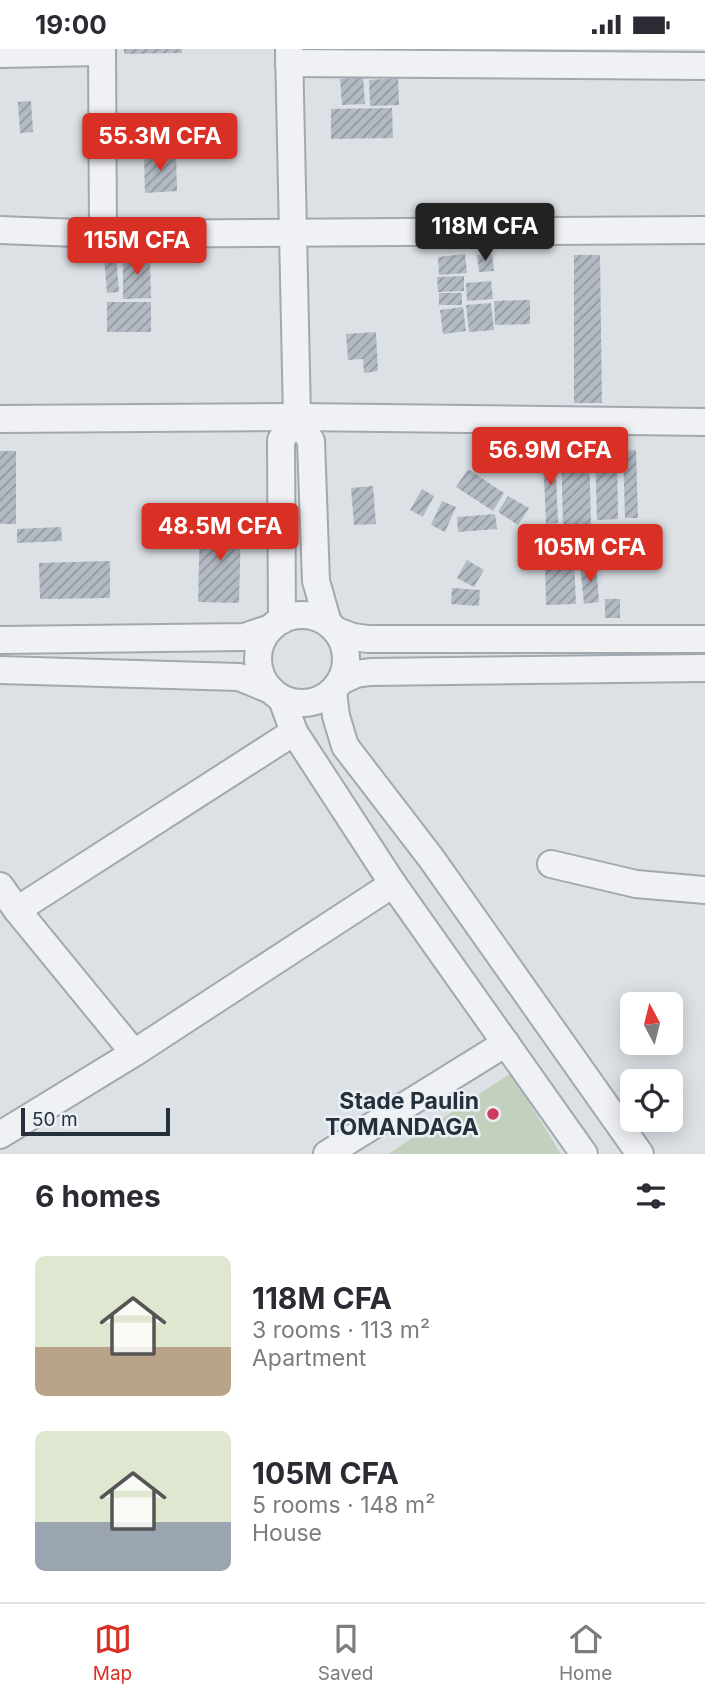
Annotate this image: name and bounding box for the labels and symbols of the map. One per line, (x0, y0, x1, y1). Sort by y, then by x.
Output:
pin: 55.3M CFA (80, 113, 240, 173)
pin: 118M CFA (413, 203, 557, 263)
pin: 115M CFA (65, 217, 209, 277)
pin: 56.9M CFA (470, 427, 630, 487)
pin: 48.5M CFA (140, 503, 300, 563)
pin: 105M CFA (518, 525, 662, 584)
north arrow (620, 992, 682, 1055)
place label: Stade Paulin TOMANDAGA (325, 1087, 479, 1141)
scale bar (21, 1105, 170, 1137)
marker: Stade Paulin TOMANDAGA (485, 1106, 501, 1122)

